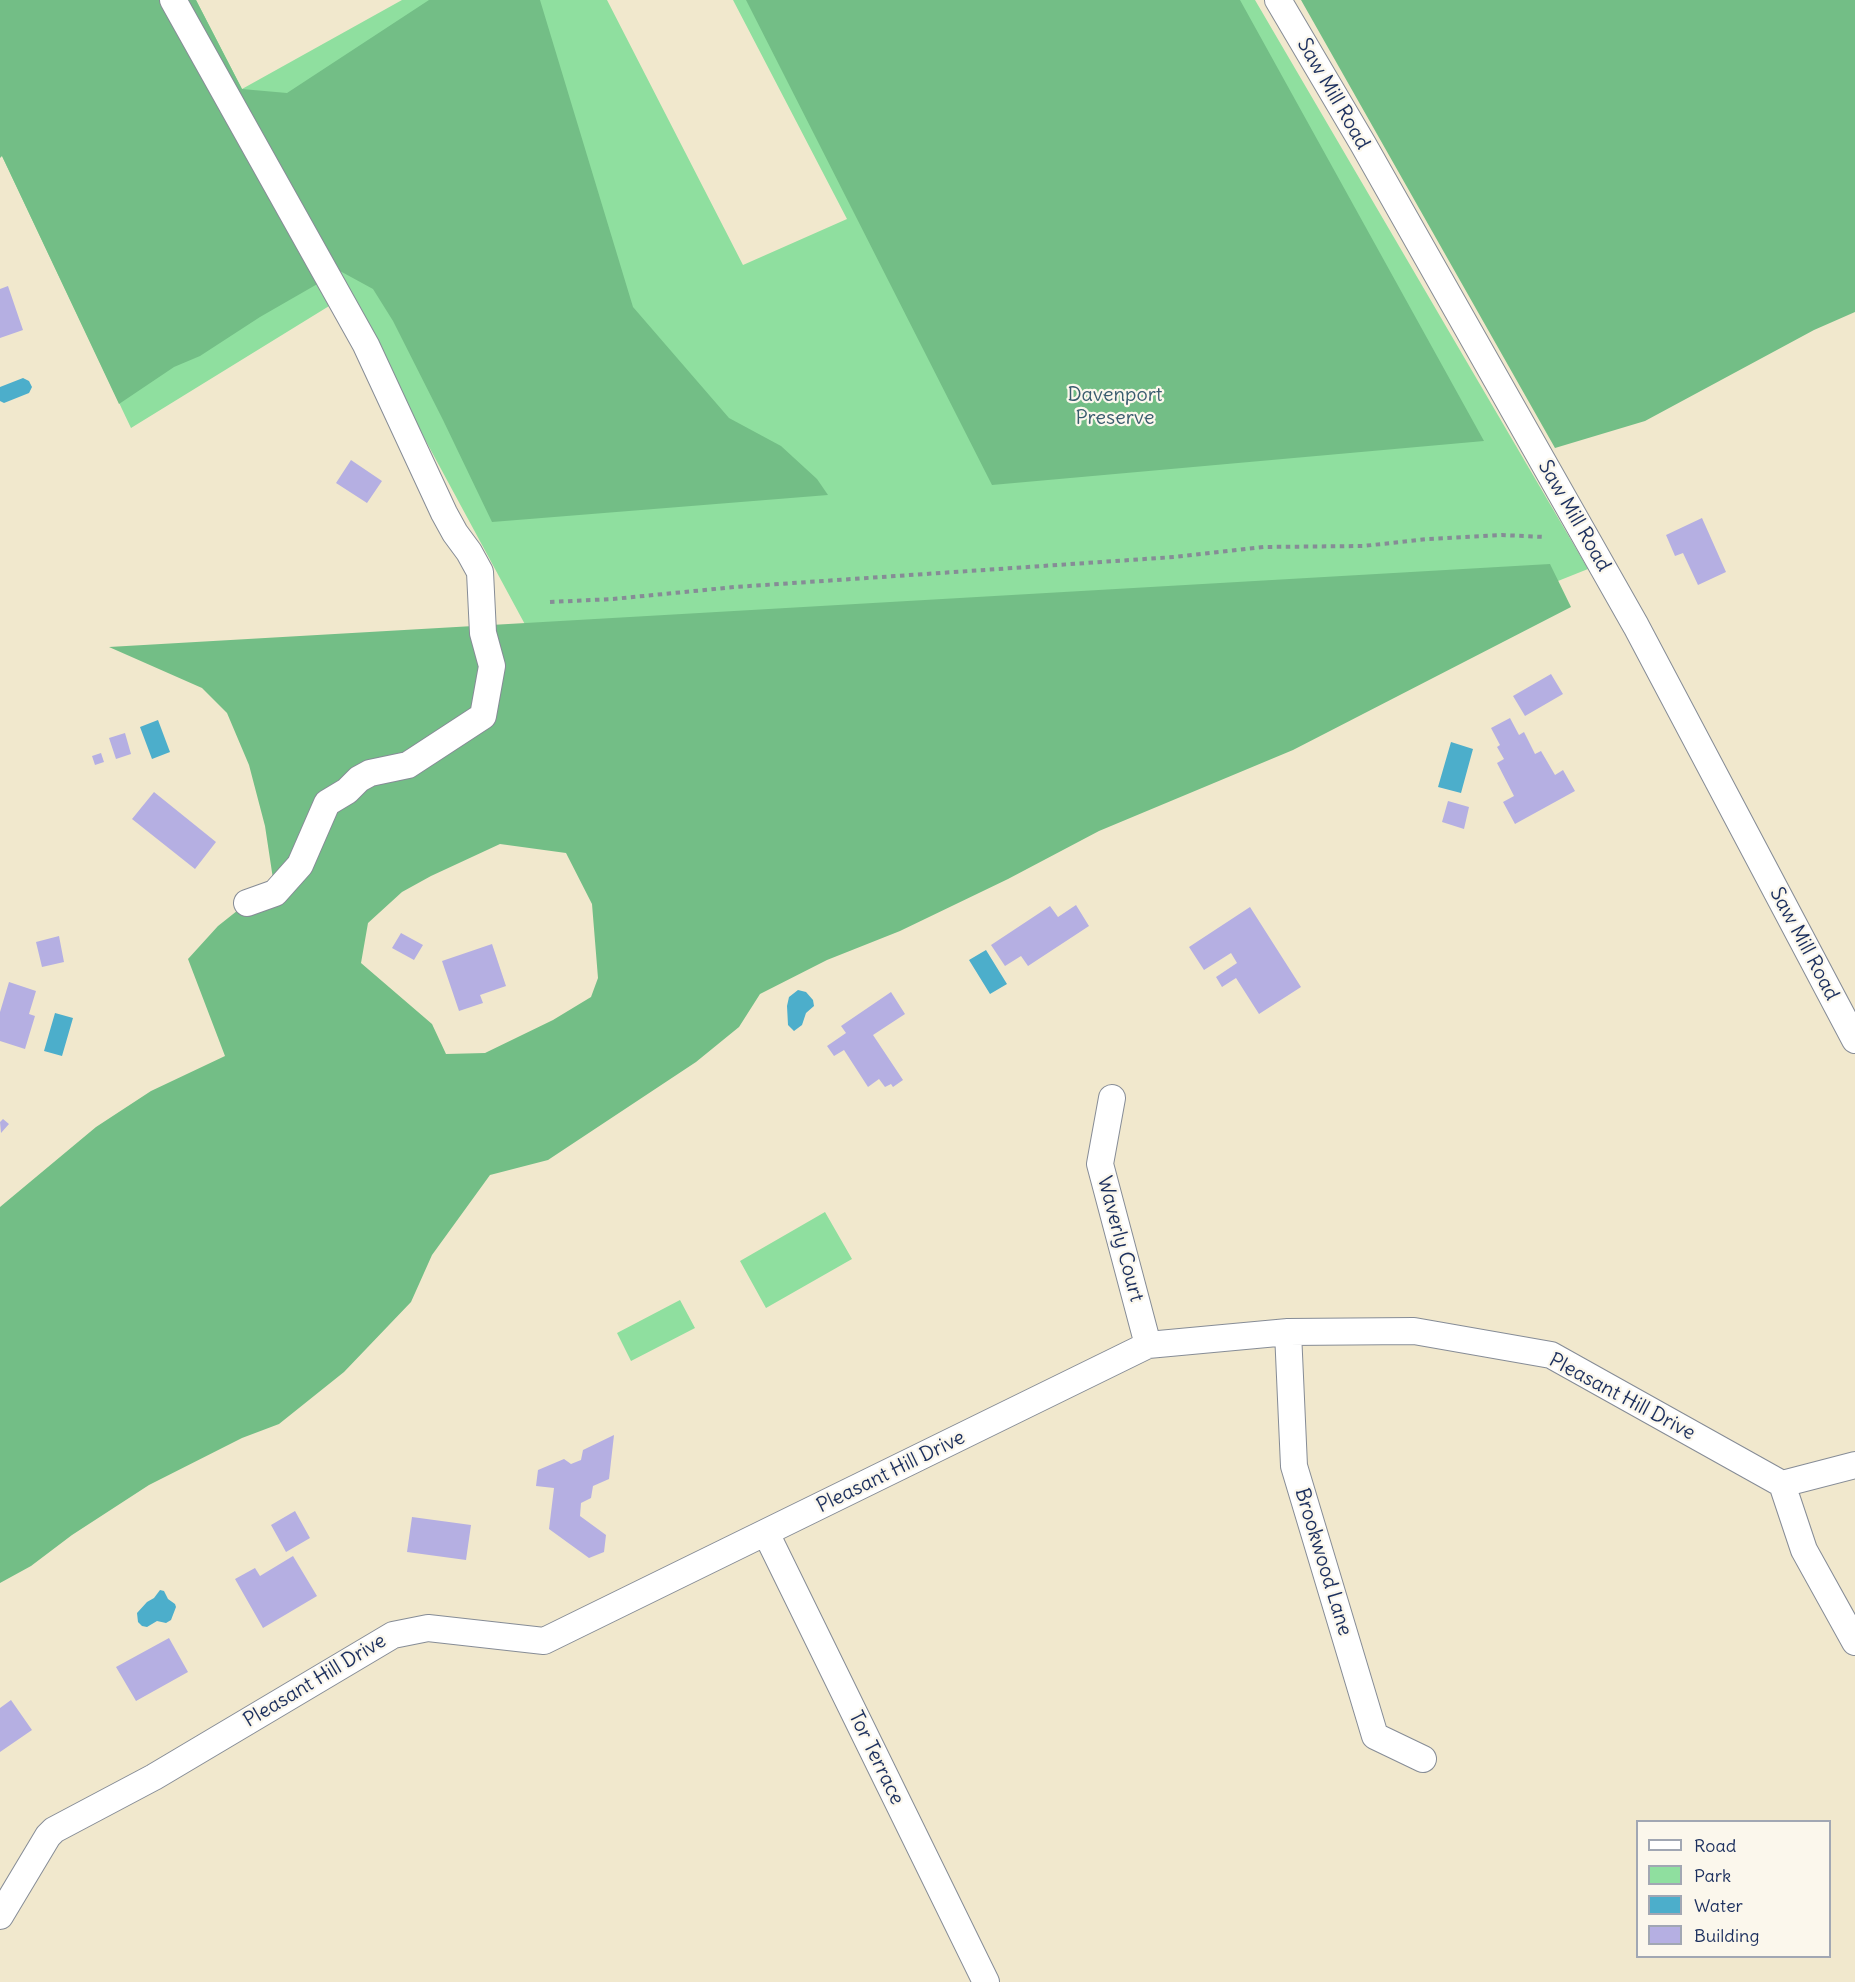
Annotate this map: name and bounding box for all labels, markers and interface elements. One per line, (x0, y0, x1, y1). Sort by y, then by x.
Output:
street label: Saw Mill Road (1292, 34, 1374, 154)
park label: Davenport Preserve (1067, 383, 1163, 430)
street label: Saw Mill Road (1533, 456, 1615, 576)
street label: Saw Mill Road (1764, 884, 1844, 1004)
street label: Waverly Court (1092, 1174, 1148, 1304)
street label: Pleasant Hill Drive (1545, 1348, 1699, 1446)
street label: Pleasant Hill Drive (813, 1426, 969, 1518)
street label: Brookwood Lane (1289, 1485, 1357, 1639)
street label: Pleasant Hill Drive (239, 1629, 391, 1733)
street label: Tor Terrace (843, 1707, 909, 1809)
legend (1636, 1820, 1831, 1958)
text: Road (1694, 1834, 1736, 1857)
text: Park (1694, 1864, 1731, 1887)
text: Water (1694, 1894, 1743, 1917)
text: Building (1694, 1924, 1759, 1947)

